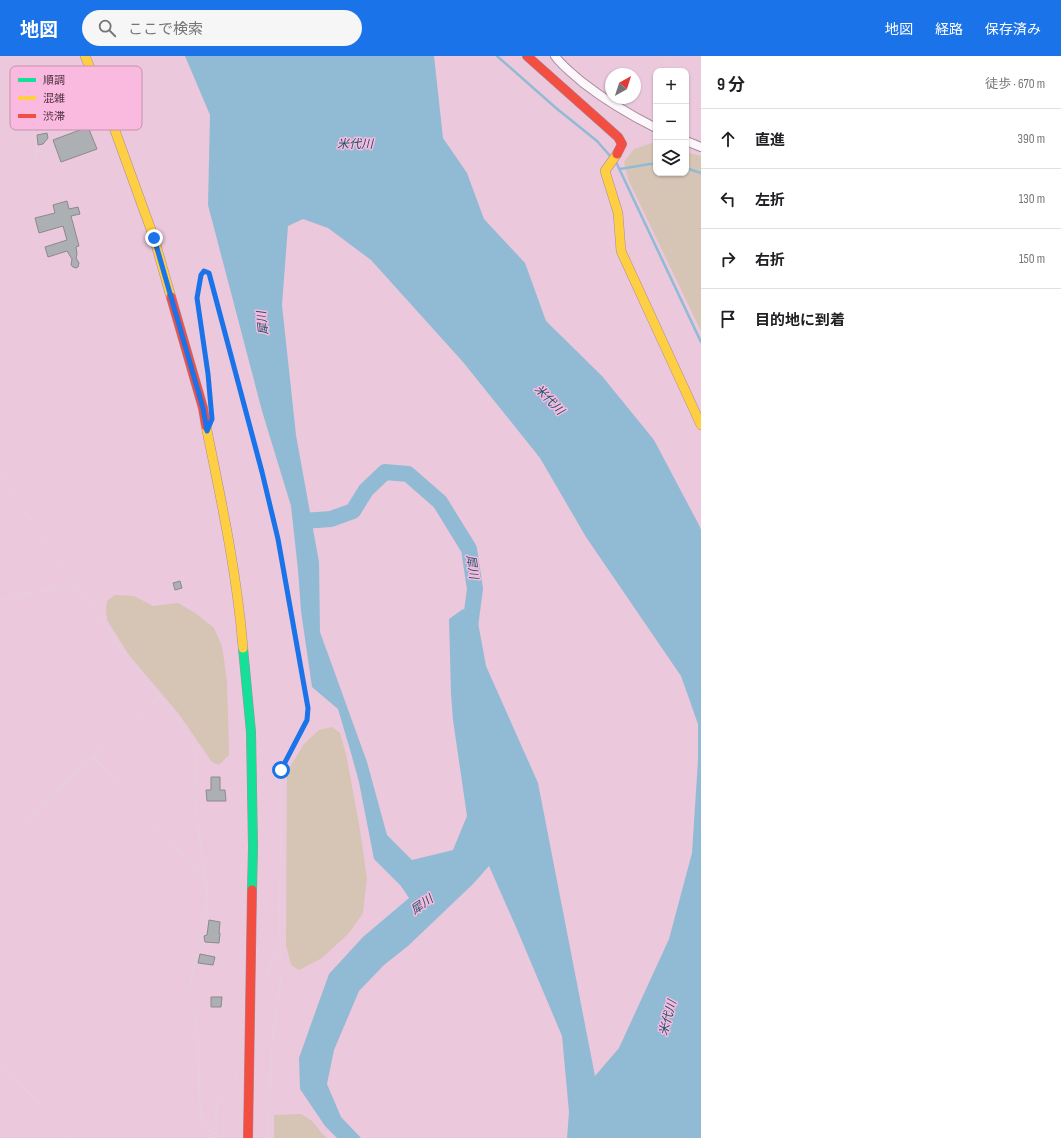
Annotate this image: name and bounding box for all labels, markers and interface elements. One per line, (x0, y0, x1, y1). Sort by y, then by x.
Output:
search box (82, 10, 362, 46)
icon: search (96, 17, 118, 39)
text: 地図 (20, 19, 58, 42)
text: ここで検索 (128, 20, 203, 39)
text: 地図 (885, 21, 913, 38)
text: 経路 (935, 21, 963, 38)
text: 保存済み (985, 21, 1041, 38)
legend (10, 66, 142, 130)
north arrow (605, 68, 641, 104)
map controls (653, 68, 689, 176)
button: + (653, 68, 689, 104)
text: 順調 (43, 74, 65, 87)
text: 9 分 (717, 75, 745, 95)
text: 徒歩 · 670 m (985, 76, 1045, 92)
text: 混雑 (43, 92, 65, 105)
button: − (653, 104, 689, 140)
text: 渋滞 (43, 110, 65, 123)
icon: ahead (717, 128, 739, 150)
text: 直進 (755, 131, 785, 150)
text: 390 m (1018, 131, 1045, 147)
water label: 米代川 (337, 137, 375, 152)
button: layers (653, 140, 689, 176)
icon: left (717, 188, 739, 210)
text: 左折 (755, 191, 785, 210)
text: 130 m (1019, 191, 1045, 207)
route end (145, 229, 163, 247)
icon: right (717, 248, 739, 270)
text: 右折 (755, 251, 785, 270)
text: 150 m (1019, 251, 1045, 267)
water label: 犀川 (254, 308, 272, 336)
icon: arrive (717, 308, 739, 330)
text: 目的地に到着 (755, 311, 845, 330)
water label: 米代川 (531, 382, 568, 420)
water label: 犀川 (463, 554, 481, 582)
route start (272, 761, 290, 779)
water label: 犀川 (408, 891, 438, 918)
water label: 米代川 (656, 997, 680, 1037)

